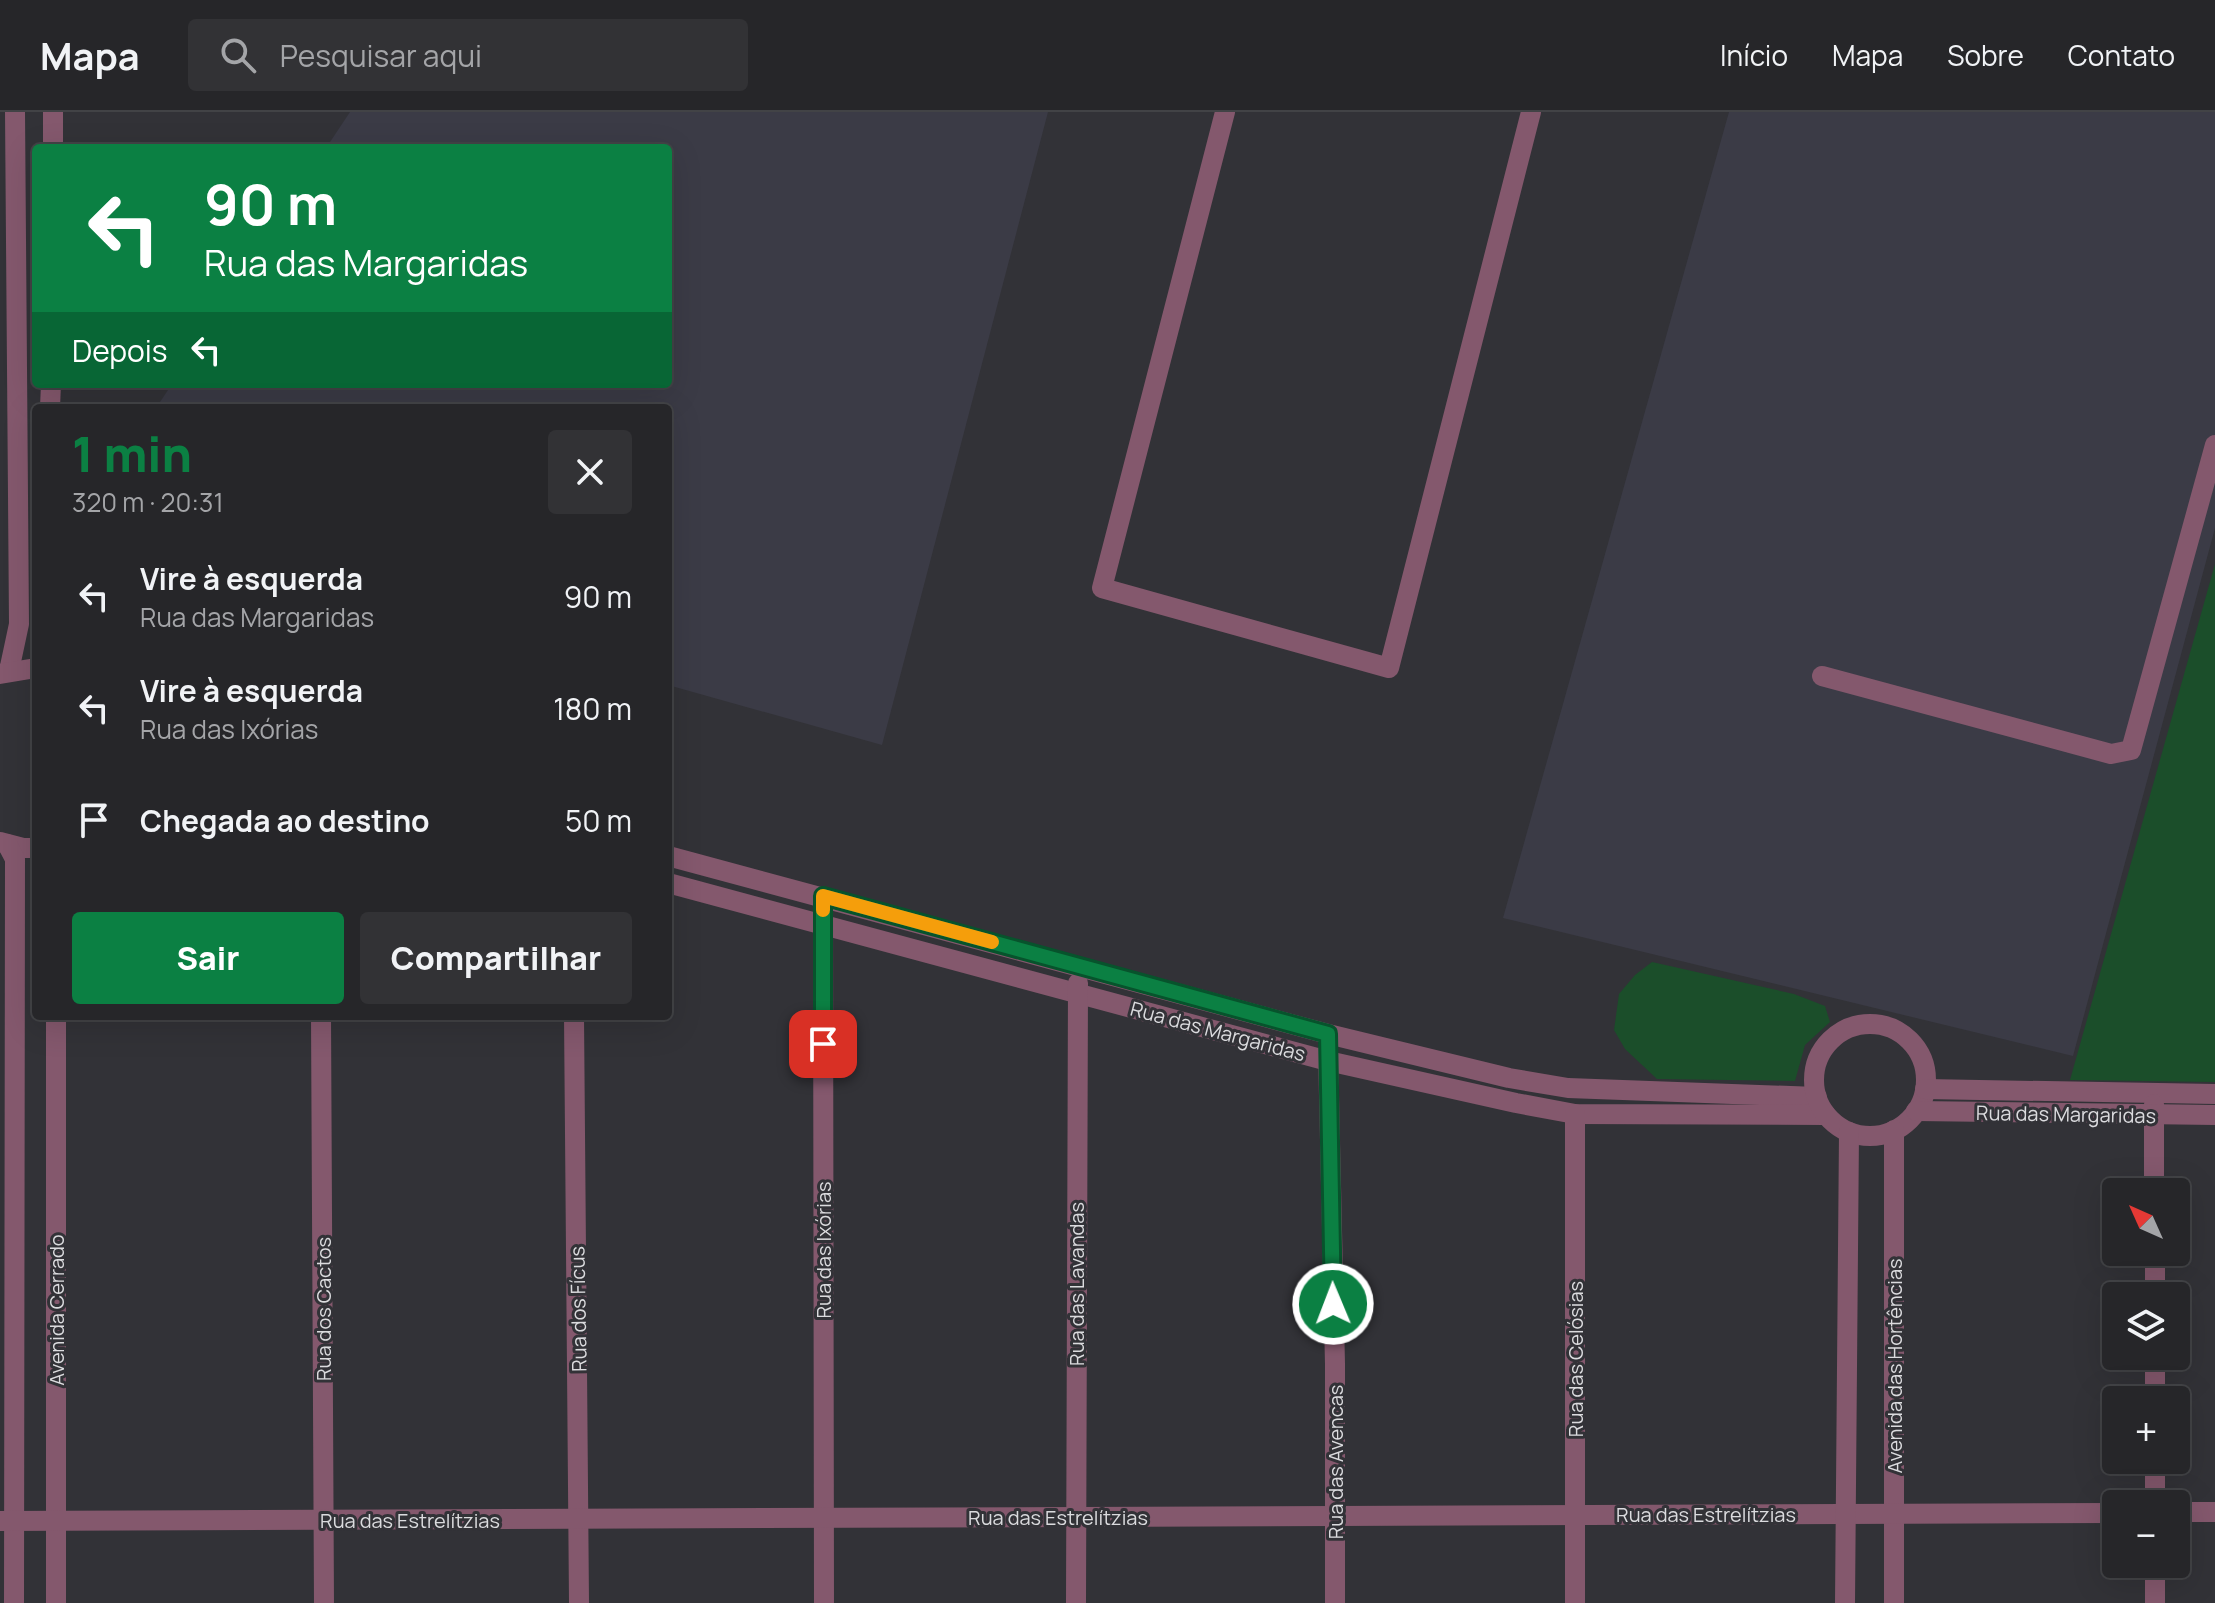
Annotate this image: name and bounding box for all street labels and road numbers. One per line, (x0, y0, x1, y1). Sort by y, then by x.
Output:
street label: Rua das Margaridas (1128, 995, 1308, 1067)
street label: Rua das Margaridas (1976, 1099, 2156, 1129)
street label: Rua das Ixórias (810, 1181, 837, 1319)
street label: Rua das Lavandas (1063, 1202, 1090, 1366)
street label: Avenida Cerrado (43, 1234, 70, 1386)
street label: Rua dos Cactos (310, 1237, 337, 1381)
street label: Rua dos Fícus (563, 1246, 593, 1372)
street label: Avenida das Hortências (1881, 1259, 1908, 1473)
street label: Rua das Celósias (1562, 1281, 1589, 1437)
street label: Rua das Avencas (1322, 1385, 1349, 1539)
street label: Rua das Estrelítzias (1616, 1501, 1796, 1528)
street label: Rua das Estrelítzias (968, 1504, 1148, 1531)
street label: Rua das Estrelítzias (320, 1507, 500, 1534)

